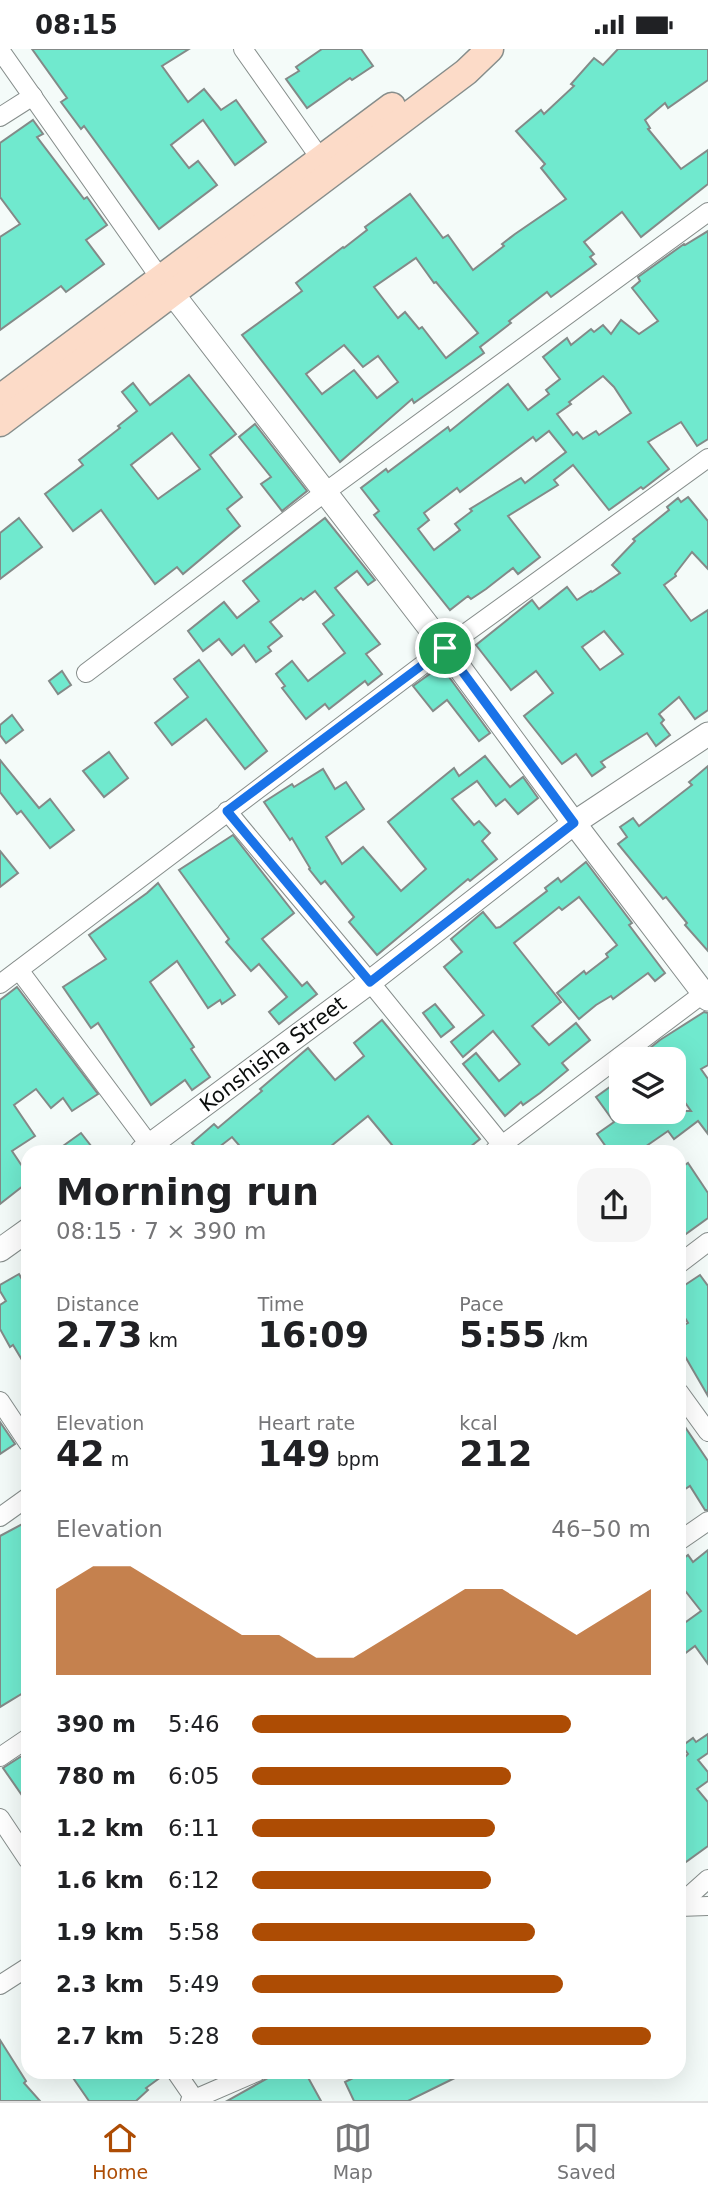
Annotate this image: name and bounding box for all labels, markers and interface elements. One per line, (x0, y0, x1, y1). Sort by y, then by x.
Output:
text: 08:15 (35, 10, 118, 40)
pin (415, 618, 475, 678)
icon: arrive (426, 629, 464, 667)
street label: Konshisha Street (195, 991, 351, 1117)
map controls (609, 1047, 686, 1124)
button: layers (609, 1047, 686, 1124)
button: share (577, 1168, 651, 1242)
text: Morning run (56, 1170, 319, 1214)
text: 08:15 · 7 × 390 m (56, 1218, 266, 1244)
text: Distance (56, 1293, 139, 1315)
text: Time (258, 1293, 304, 1315)
text: Pace (459, 1293, 504, 1315)
text: 2.73 (56, 1315, 142, 1355)
text: 16:09 (258, 1315, 369, 1355)
text: 5:55 (459, 1315, 546, 1355)
text: km (142, 1329, 178, 1351)
text: /km (546, 1329, 588, 1351)
text: Elevation (56, 1412, 144, 1434)
text: Heart rate (258, 1412, 355, 1434)
text: kcal (459, 1412, 498, 1434)
text: 42 (56, 1434, 105, 1474)
text: 149 (258, 1434, 331, 1474)
text: 212 (459, 1434, 532, 1474)
text: m (105, 1448, 129, 1470)
text: bpm (331, 1448, 379, 1470)
text: Elevation (56, 1516, 163, 1542)
text: 46–50 m (551, 1516, 651, 1542)
text: 390 m (56, 1711, 136, 1737)
text: 5:46 (168, 1711, 220, 1737)
text: 780 m (56, 1763, 136, 1789)
text: 6:05 (168, 1763, 220, 1789)
text: 1.2 km (56, 1815, 144, 1841)
text: 6:11 (168, 1815, 220, 1841)
text: 1.6 km (56, 1867, 144, 1893)
text: 6:12 (168, 1867, 220, 1893)
text: 1.9 km (56, 1919, 144, 1945)
text: 5:58 (168, 1919, 220, 1945)
text: 2.3 km (56, 1971, 144, 1997)
text: 5:49 (168, 1971, 220, 1997)
text: 2.7 km (56, 2023, 144, 2049)
text: 5:28 (168, 2023, 220, 2049)
tab: Home (92, 2119, 148, 2183)
tab: Map (333, 2119, 373, 2183)
tab: Saved (557, 2119, 616, 2183)

